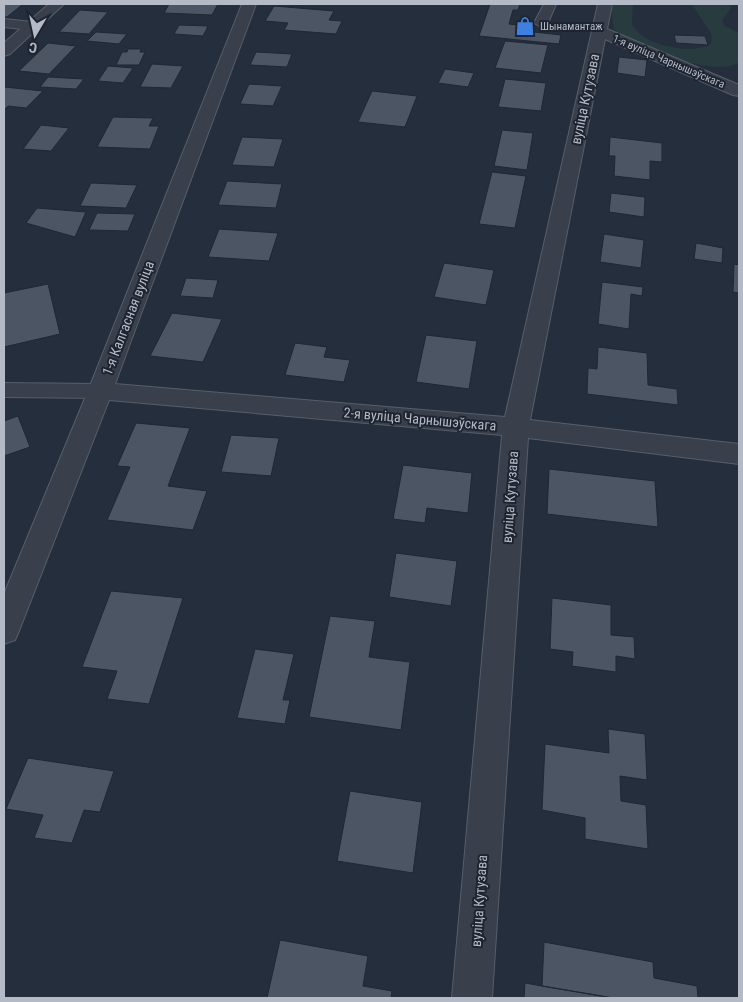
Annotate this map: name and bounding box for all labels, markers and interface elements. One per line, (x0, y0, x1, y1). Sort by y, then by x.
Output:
north arrow (10, 10, 60, 60)
shop icon: Шынамантаж (514, 15, 536, 37)
place label: Шынамантаж (540, 20, 603, 33)
street label: 1-я вуліца Чарнышэўскага (611, 32, 727, 91)
text: С (28, 39, 38, 56)
street label: вуліца Кутузава (568, 52, 602, 146)
street label: 1-я Калгасная вуліца (99, 259, 157, 377)
street label: 2-я вуліца Чарнышэўскага (343, 404, 497, 434)
street label: вуліца Кутузава (499, 450, 521, 544)
street label: вуліца Кутузава (468, 854, 490, 948)

